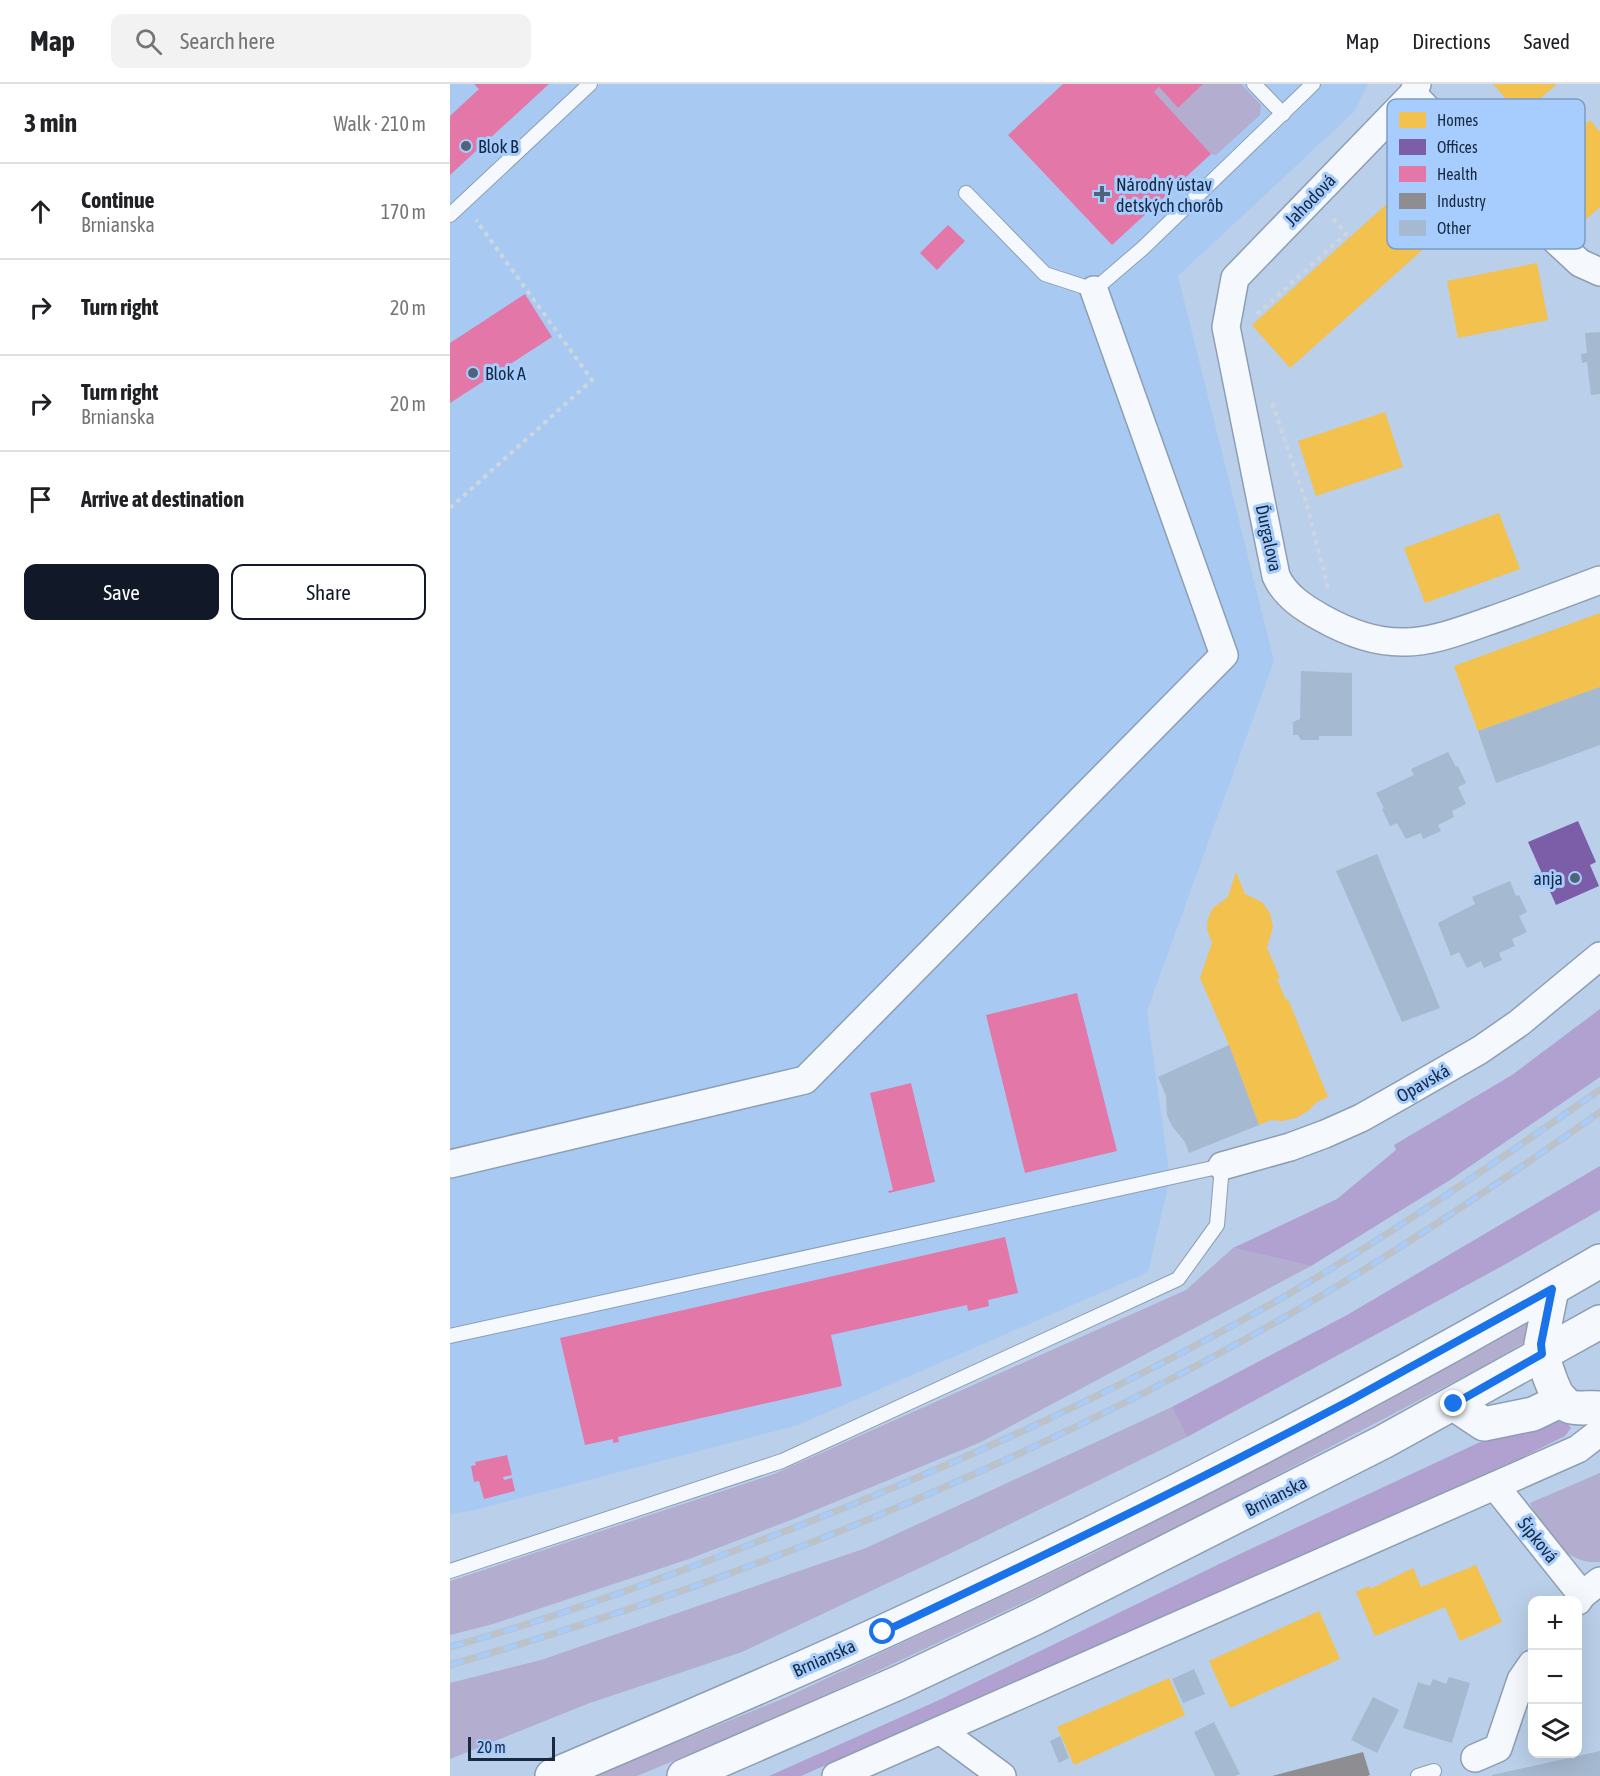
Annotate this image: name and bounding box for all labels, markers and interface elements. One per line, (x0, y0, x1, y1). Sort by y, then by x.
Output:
search box (111, 14, 531, 68)
text: Map (30, 25, 75, 57)
icon: search (132, 25, 165, 58)
text: Search here (180, 28, 275, 54)
text: Map (1345, 29, 1379, 53)
text: Directions (1412, 29, 1491, 53)
text: Saved (1524, 29, 1570, 53)
legend (1387, 99, 1585, 249)
text: 3 min (24, 108, 77, 138)
text: Homes (1437, 111, 1479, 129)
text: Walk · 210 m (334, 112, 426, 135)
place label: Blok B (478, 136, 519, 157)
text: Offices (1437, 138, 1478, 156)
marker: Blok B (459, 139, 473, 153)
text: Health (1437, 165, 1478, 183)
street label: Jahodová (1280, 170, 1340, 230)
place label: Národný ústav detských chorôb (1116, 174, 1223, 216)
marker: Národný ústav detských chorôb (1093, 185, 1111, 203)
text: Continue (81, 187, 155, 213)
text: Industry (1437, 192, 1486, 211)
icon: ahead (24, 195, 57, 228)
text: 170 m (381, 200, 426, 223)
text: Brnianska (81, 213, 155, 236)
text: Other (1437, 219, 1471, 237)
icon: right (24, 291, 57, 324)
text: Turn right (81, 294, 158, 320)
text: 20 m (390, 296, 426, 319)
place label: Blok A (485, 363, 526, 384)
marker: Blok A (466, 366, 480, 380)
text: Turn right (81, 379, 158, 405)
icon: right (24, 387, 57, 420)
text: 20 m (390, 392, 426, 415)
text: Brnianska (81, 405, 155, 428)
icon: arrive (24, 483, 57, 516)
text: Arrive at destination (81, 486, 244, 512)
street label: Ďurgalova (1252, 503, 1286, 573)
button: Save (24, 564, 219, 620)
button: Share (231, 564, 426, 620)
place label: anja (1533, 868, 1563, 889)
marker: anja (1568, 871, 1582, 885)
street label: Opavská (1393, 1060, 1453, 1106)
route end (1440, 1390, 1466, 1416)
street label: Brnianska (1242, 1472, 1310, 1520)
street label: Šípková (1514, 1513, 1562, 1567)
map controls (1528, 1596, 1582, 1758)
button: + (1528, 1596, 1582, 1650)
route start (869, 1618, 895, 1644)
street label: Brnianska (789, 1635, 859, 1681)
button: − (1528, 1650, 1582, 1704)
button: layers (1528, 1704, 1582, 1758)
scale bar (468, 1734, 555, 1762)
text: 20 m (477, 1738, 506, 1756)

